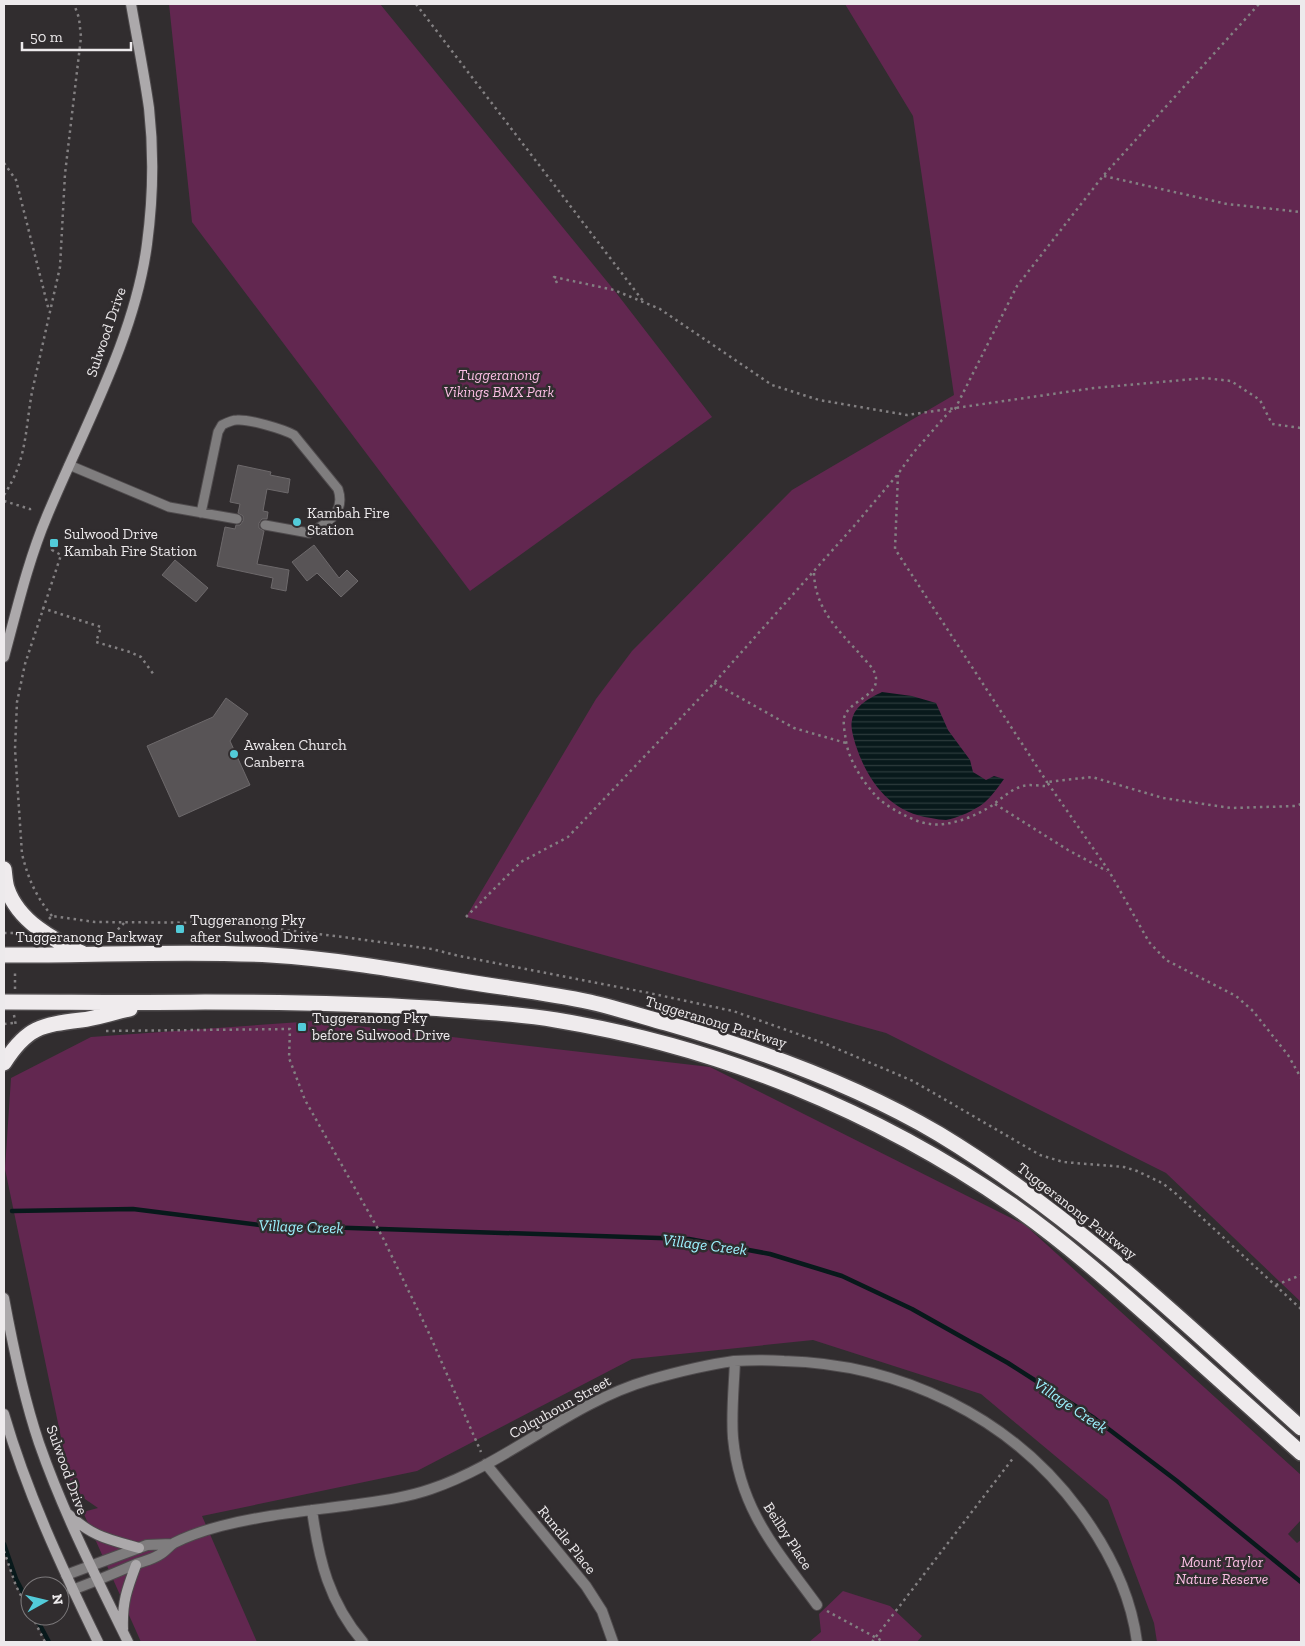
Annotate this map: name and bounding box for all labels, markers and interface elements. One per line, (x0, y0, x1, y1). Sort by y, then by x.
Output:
scale bar (22, 20, 131, 52)
text: 50 m (30, 28, 63, 46)
street label: Sulwood Drive (82, 285, 130, 379)
park label: Tuggeranong Vikings BMX Park (444, 366, 554, 401)
place label: Kambah Fire Station (307, 504, 390, 539)
marker: Kambah Fire Station (291, 516, 303, 528)
place label: Sulwood Drive Kambah Fire Station (64, 525, 197, 560)
marker: Sulwood Drive Kambah Fire Station (48, 537, 60, 549)
place label: Awaken Church Canberra (244, 736, 347, 771)
marker: Awaken Church Canberra (228, 748, 240, 760)
place label: Tuggeranong Pky after Sulwood Drive (190, 911, 318, 946)
marker: Tuggeranong Pky after Sulwood Drive (174, 923, 186, 935)
street label: Tuggeranong Parkway (15, 928, 163, 946)
street label: Tuggeranong Parkway (643, 992, 789, 1052)
place label: Tuggeranong Pky before Sulwood Drive (311, 1009, 450, 1044)
marker: Tuggeranong Pky before Sulwood Drive (296, 1021, 308, 1033)
street label: Tuggeranong Parkway (1013, 1159, 1141, 1264)
water label: Village Creek (258, 1216, 344, 1237)
water label: Village Creek (662, 1230, 748, 1259)
street label: Colquhoun Street (506, 1371, 615, 1442)
water label: Village Creek (1030, 1374, 1111, 1437)
street label: Sulwood Drive (42, 1423, 92, 1517)
street label: Beilby Place (760, 1499, 816, 1573)
street label: Rundle Place (534, 1502, 600, 1578)
park label: Mount Taylor Nature Reserve (1176, 1553, 1268, 1588)
north arrow (20, 1576, 70, 1626)
text: N (48, 1593, 67, 1606)

